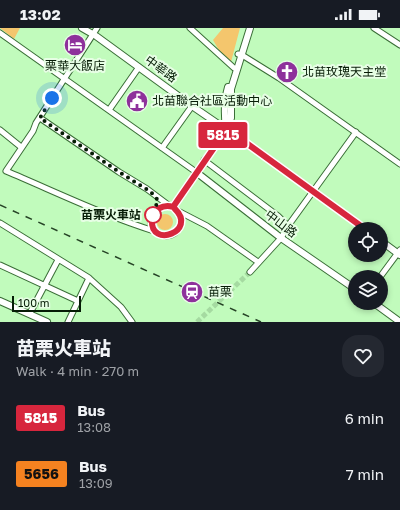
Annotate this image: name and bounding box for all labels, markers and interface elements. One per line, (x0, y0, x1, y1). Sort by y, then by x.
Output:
text: 13:02 (20, 5, 61, 23)
hotel icon: 栗華大飯店 (62, 32, 88, 58)
street label: 中華路 (142, 52, 180, 85)
place label: 栗華大飯店 (45, 58, 105, 73)
church icon: 北苗玫瑰天主堂 (274, 59, 300, 85)
place label: 北苗玫瑰天主堂 (302, 64, 386, 79)
your location (42, 88, 62, 108)
public building icon: 北苗聯合社區活動中心 (124, 88, 150, 114)
place label: 北苗聯合社區活動中心 (152, 93, 272, 108)
line badge: 5815 (195, 122, 251, 148)
text: 5815 (206, 126, 240, 143)
marker: 苗栗火車站 (144, 206, 162, 224)
place label: 苗栗火車站 (81, 207, 141, 222)
street label: 中山路 (262, 207, 300, 240)
map controls (348, 222, 388, 310)
button: locate (348, 222, 388, 262)
button: layers (348, 270, 388, 310)
station icon: 苗栗 (179, 279, 205, 305)
place label: 苗栗 (208, 284, 232, 299)
scale bar (12, 294, 81, 313)
text: 100 m (18, 296, 49, 309)
button: heart (342, 335, 384, 377)
text: 苗栗火車站 (16, 336, 111, 359)
text: Walk · 4 min · 270 m (16, 363, 139, 379)
text: Bus (77, 401, 105, 419)
text: 5815 (24, 409, 57, 426)
text: 6 min (345, 409, 384, 427)
text: 13:08 (77, 419, 111, 435)
text: Bus (79, 457, 107, 475)
text: 5656 (24, 465, 59, 482)
text: 7 min (346, 465, 384, 483)
text: 13:09 (79, 475, 113, 491)

